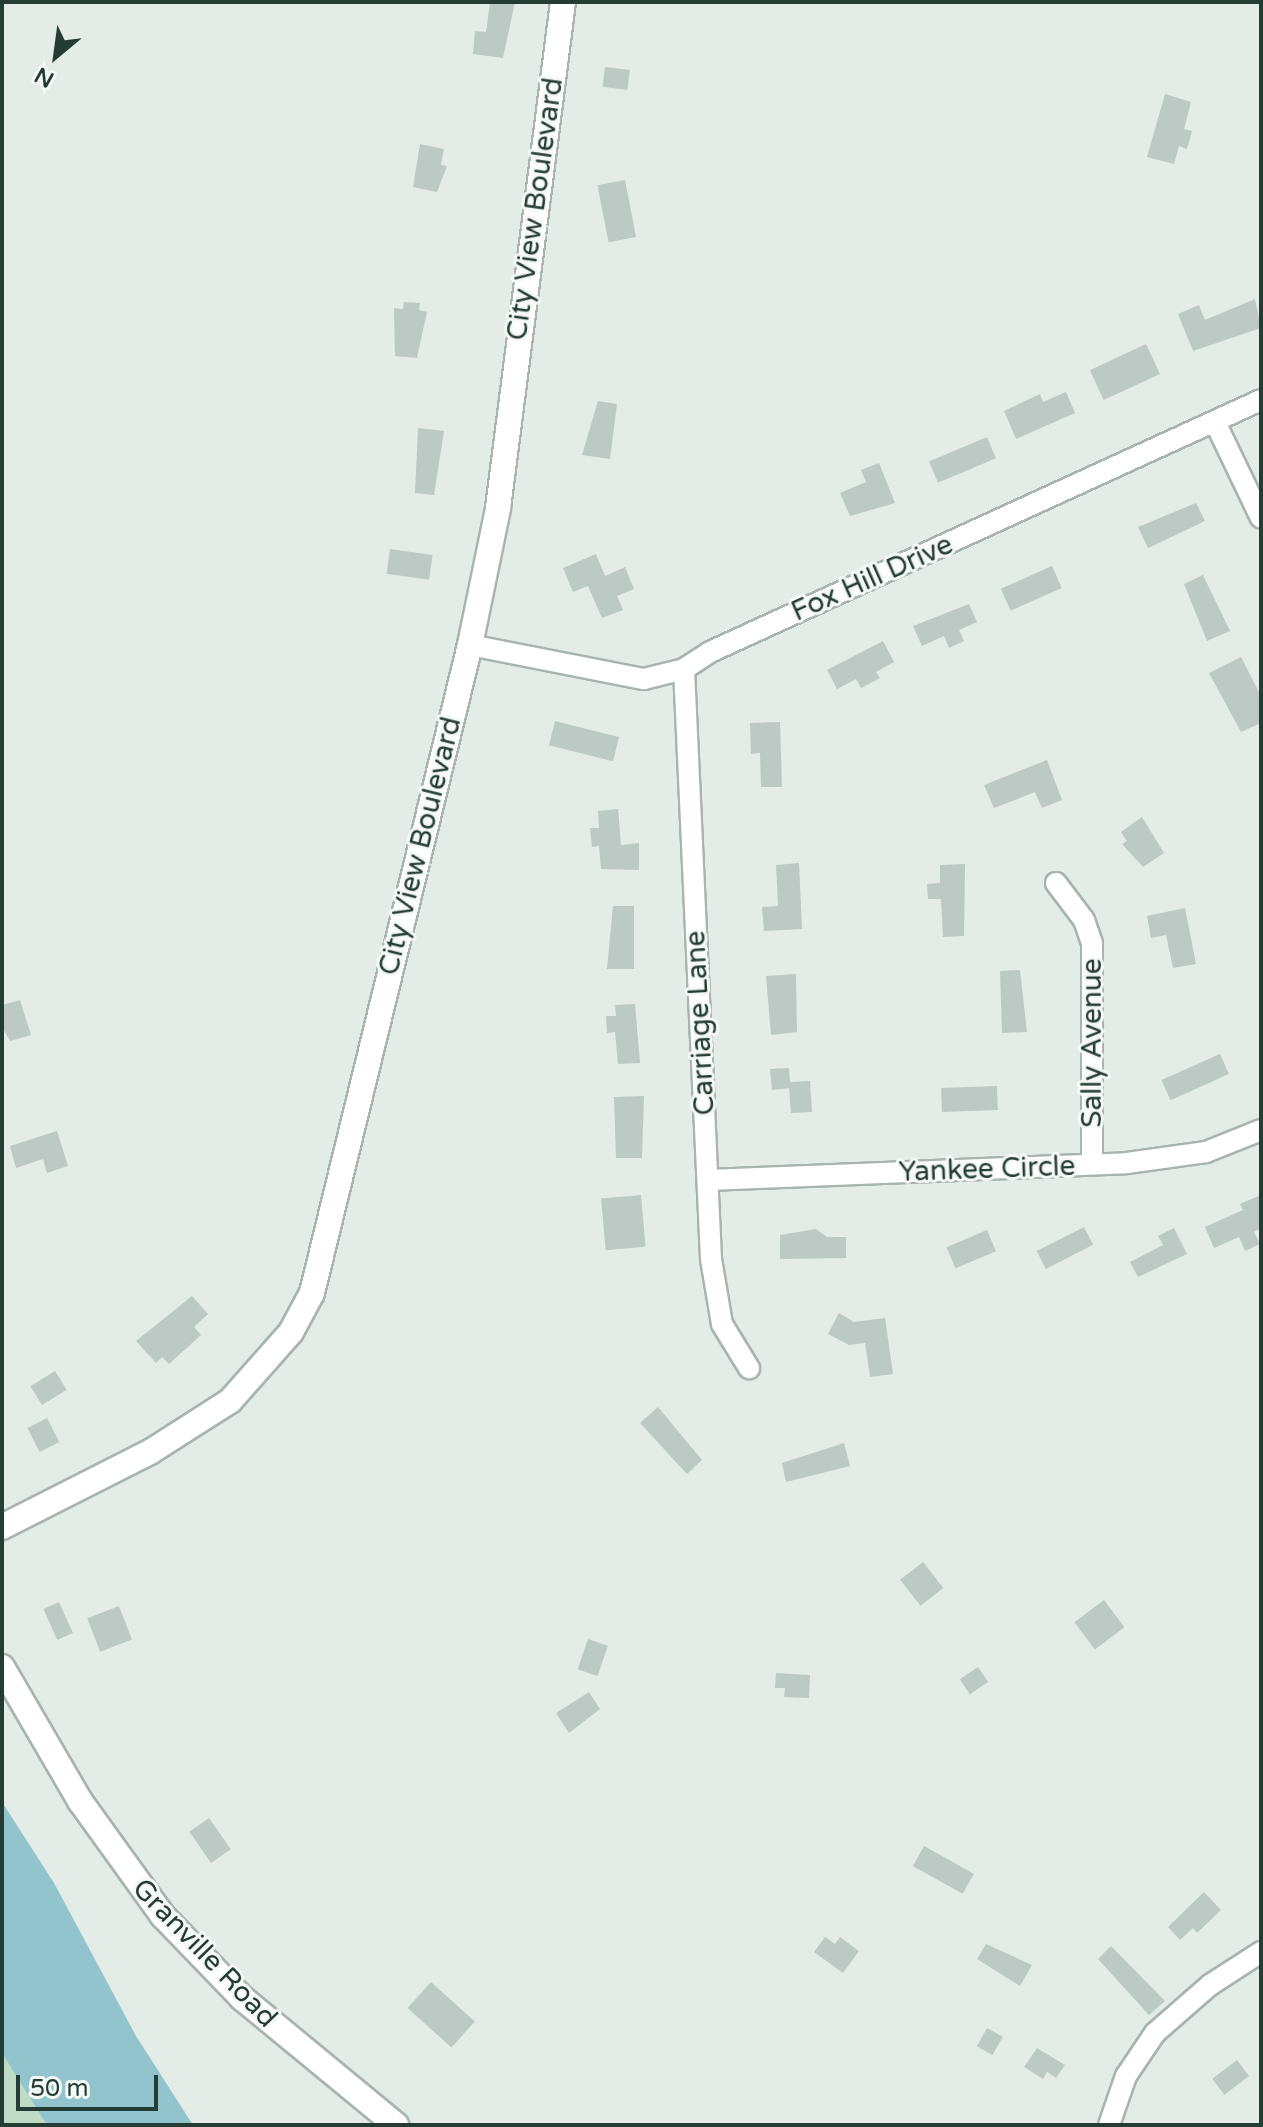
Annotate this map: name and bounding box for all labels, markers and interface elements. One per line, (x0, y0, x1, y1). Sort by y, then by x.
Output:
north arrow (16, 16, 96, 96)
text: N (30, 61, 58, 93)
street label: City View Boulevard (500, 75, 570, 343)
street label: Fox Hill Drive (786, 527, 958, 629)
street label: City View Boulevard (372, 713, 468, 979)
street label: Carriage Lane (678, 930, 722, 1116)
street label: Sally Avenue (1075, 958, 1109, 1128)
street label: Yankee Circle (898, 1149, 1076, 1189)
street label: Granville Road (126, 1872, 284, 2034)
scale bar (20, 2059, 162, 2109)
text: 50 m (30, 2074, 88, 2103)

